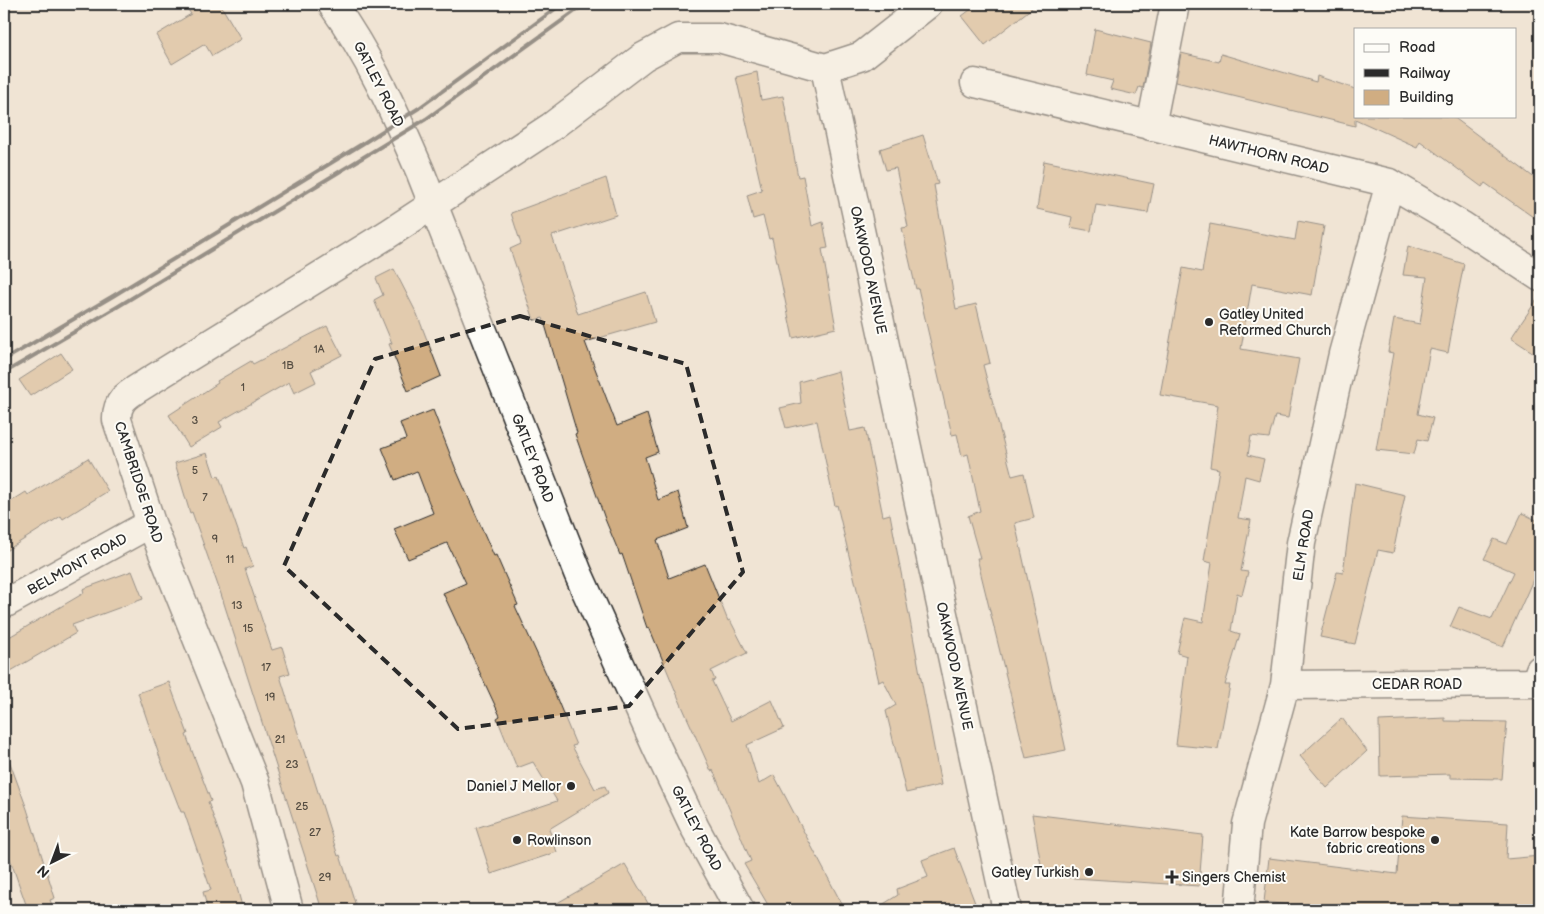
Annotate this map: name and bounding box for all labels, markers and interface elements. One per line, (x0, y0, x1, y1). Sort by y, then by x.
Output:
legend (1354, 28, 1516, 118)
street label: GATLEY ROAD (350, 38, 407, 130)
text: Road (1399, 38, 1435, 57)
text: Railway (1399, 64, 1450, 83)
text: Building (1399, 88, 1454, 107)
street label: HAWTHORN ROAD (1207, 131, 1331, 178)
street label: OAKWOOD AVENUE (847, 205, 890, 336)
place label: Gatley United Reformed Church (1219, 306, 1331, 339)
marker: Gatley United Reformed Church (1203, 316, 1215, 328)
house number: 1A (314, 343, 325, 356)
house number: 1B (282, 359, 294, 372)
house number: 1 (241, 381, 245, 394)
street label: GATLEY ROAD (508, 411, 557, 505)
house number: 3 (192, 414, 199, 427)
street label: CAMBRIDGE ROAD (111, 419, 166, 545)
house number: 5 (192, 464, 198, 477)
house number: 7 (202, 491, 208, 504)
street label: ELM ROAD (1289, 508, 1318, 582)
street label: BELMONT ROAD (24, 530, 130, 599)
house number: 9 (212, 533, 218, 546)
house number: 11 (226, 553, 234, 566)
house number: 13 (231, 599, 243, 612)
street label: OAKWOOD AVENUE (933, 601, 976, 732)
house number: 15 (243, 622, 253, 635)
house number: 17 (261, 661, 271, 674)
street label: CEDAR ROAD (1372, 676, 1462, 693)
house number: 19 (265, 691, 275, 704)
house number: 21 (275, 733, 285, 746)
house number: 23 (285, 758, 299, 771)
place label: Daniel J Mellor (467, 778, 562, 795)
marker: Daniel J Mellor (565, 780, 577, 792)
street label: GATLEY ROAD (668, 782, 725, 874)
house number: 25 (296, 800, 308, 813)
place label: Kate Barrow bespoke fabric creations (1290, 824, 1425, 857)
house number: 27 (309, 826, 322, 839)
place label: Rowlinson (527, 832, 591, 849)
marker: Rowlinson (511, 834, 523, 846)
marker: Kate Barrow bespoke fabric creations (1429, 834, 1441, 846)
north arrow (28, 836, 78, 886)
text: N (34, 861, 53, 881)
place label: Gatley Turkish (991, 864, 1079, 881)
marker: Gatley Turkish (1083, 866, 1095, 878)
place label: Singers Chemist (1182, 869, 1287, 886)
house number: 29 (319, 871, 331, 884)
marker: Singers Chemist (1166, 871, 1178, 883)

